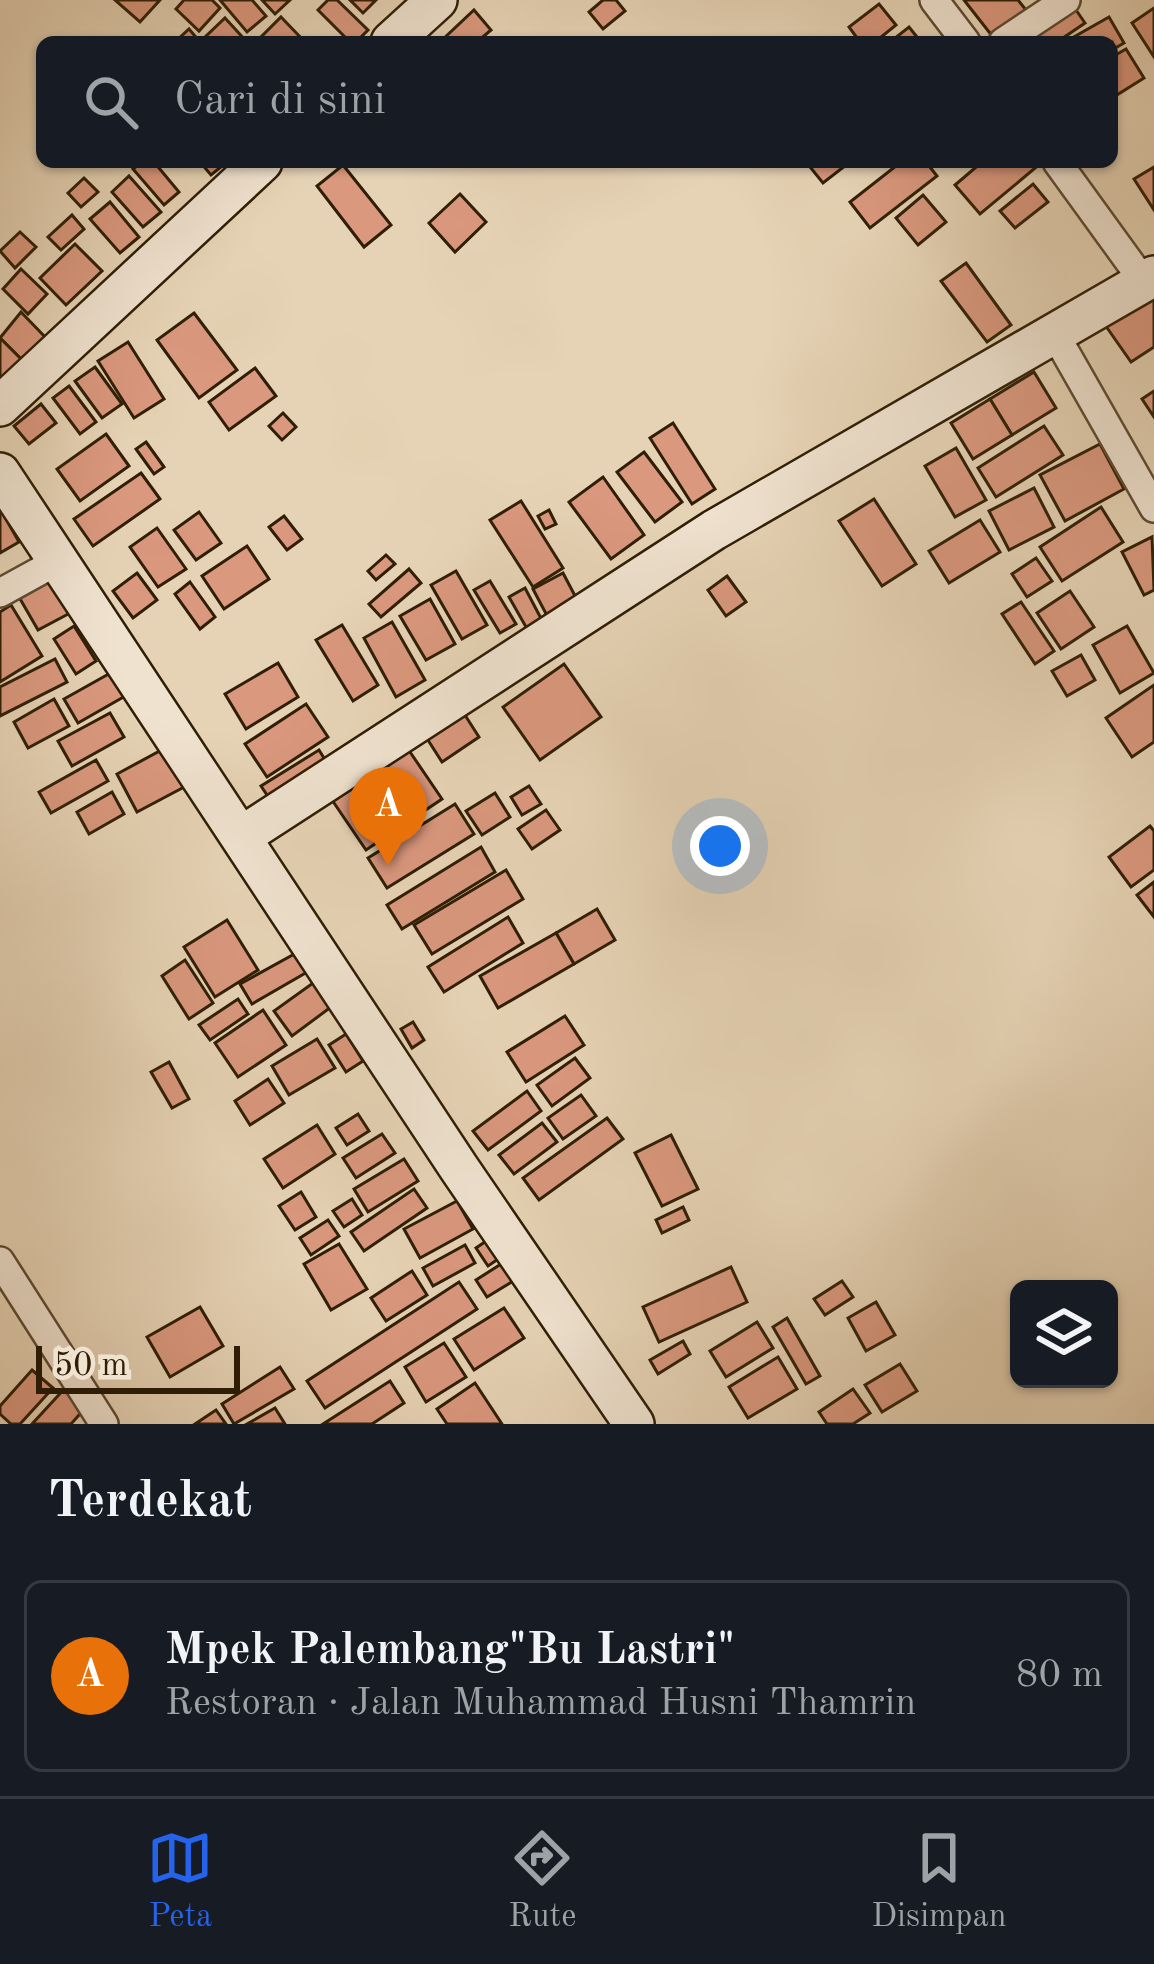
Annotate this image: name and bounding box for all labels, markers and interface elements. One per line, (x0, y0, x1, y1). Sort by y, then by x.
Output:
search box (36, 36, 1118, 168)
icon: search (78, 69, 144, 135)
text: Cari di sini (174, 79, 386, 124)
pin: A (349, 767, 427, 866)
your location (690, 816, 750, 876)
map controls (1010, 1280, 1118, 1388)
button: layers (1010, 1280, 1118, 1388)
scale bar (36, 1340, 240, 1393)
text: 50 m (54, 1350, 128, 1383)
text: Terdekat (48, 1477, 252, 1528)
text: Mpek Palembang"Bu Lastri" (165, 1629, 735, 1674)
text: A (75, 1656, 105, 1695)
text: 80 m (1016, 1656, 1103, 1695)
text: Restoran · Jalan Muhammad Husni Thamrin (165, 1684, 916, 1723)
tab: Peta (147, 1825, 213, 1938)
tab: Rute (508, 1825, 576, 1938)
tab: Disimpan (871, 1825, 1007, 1938)

